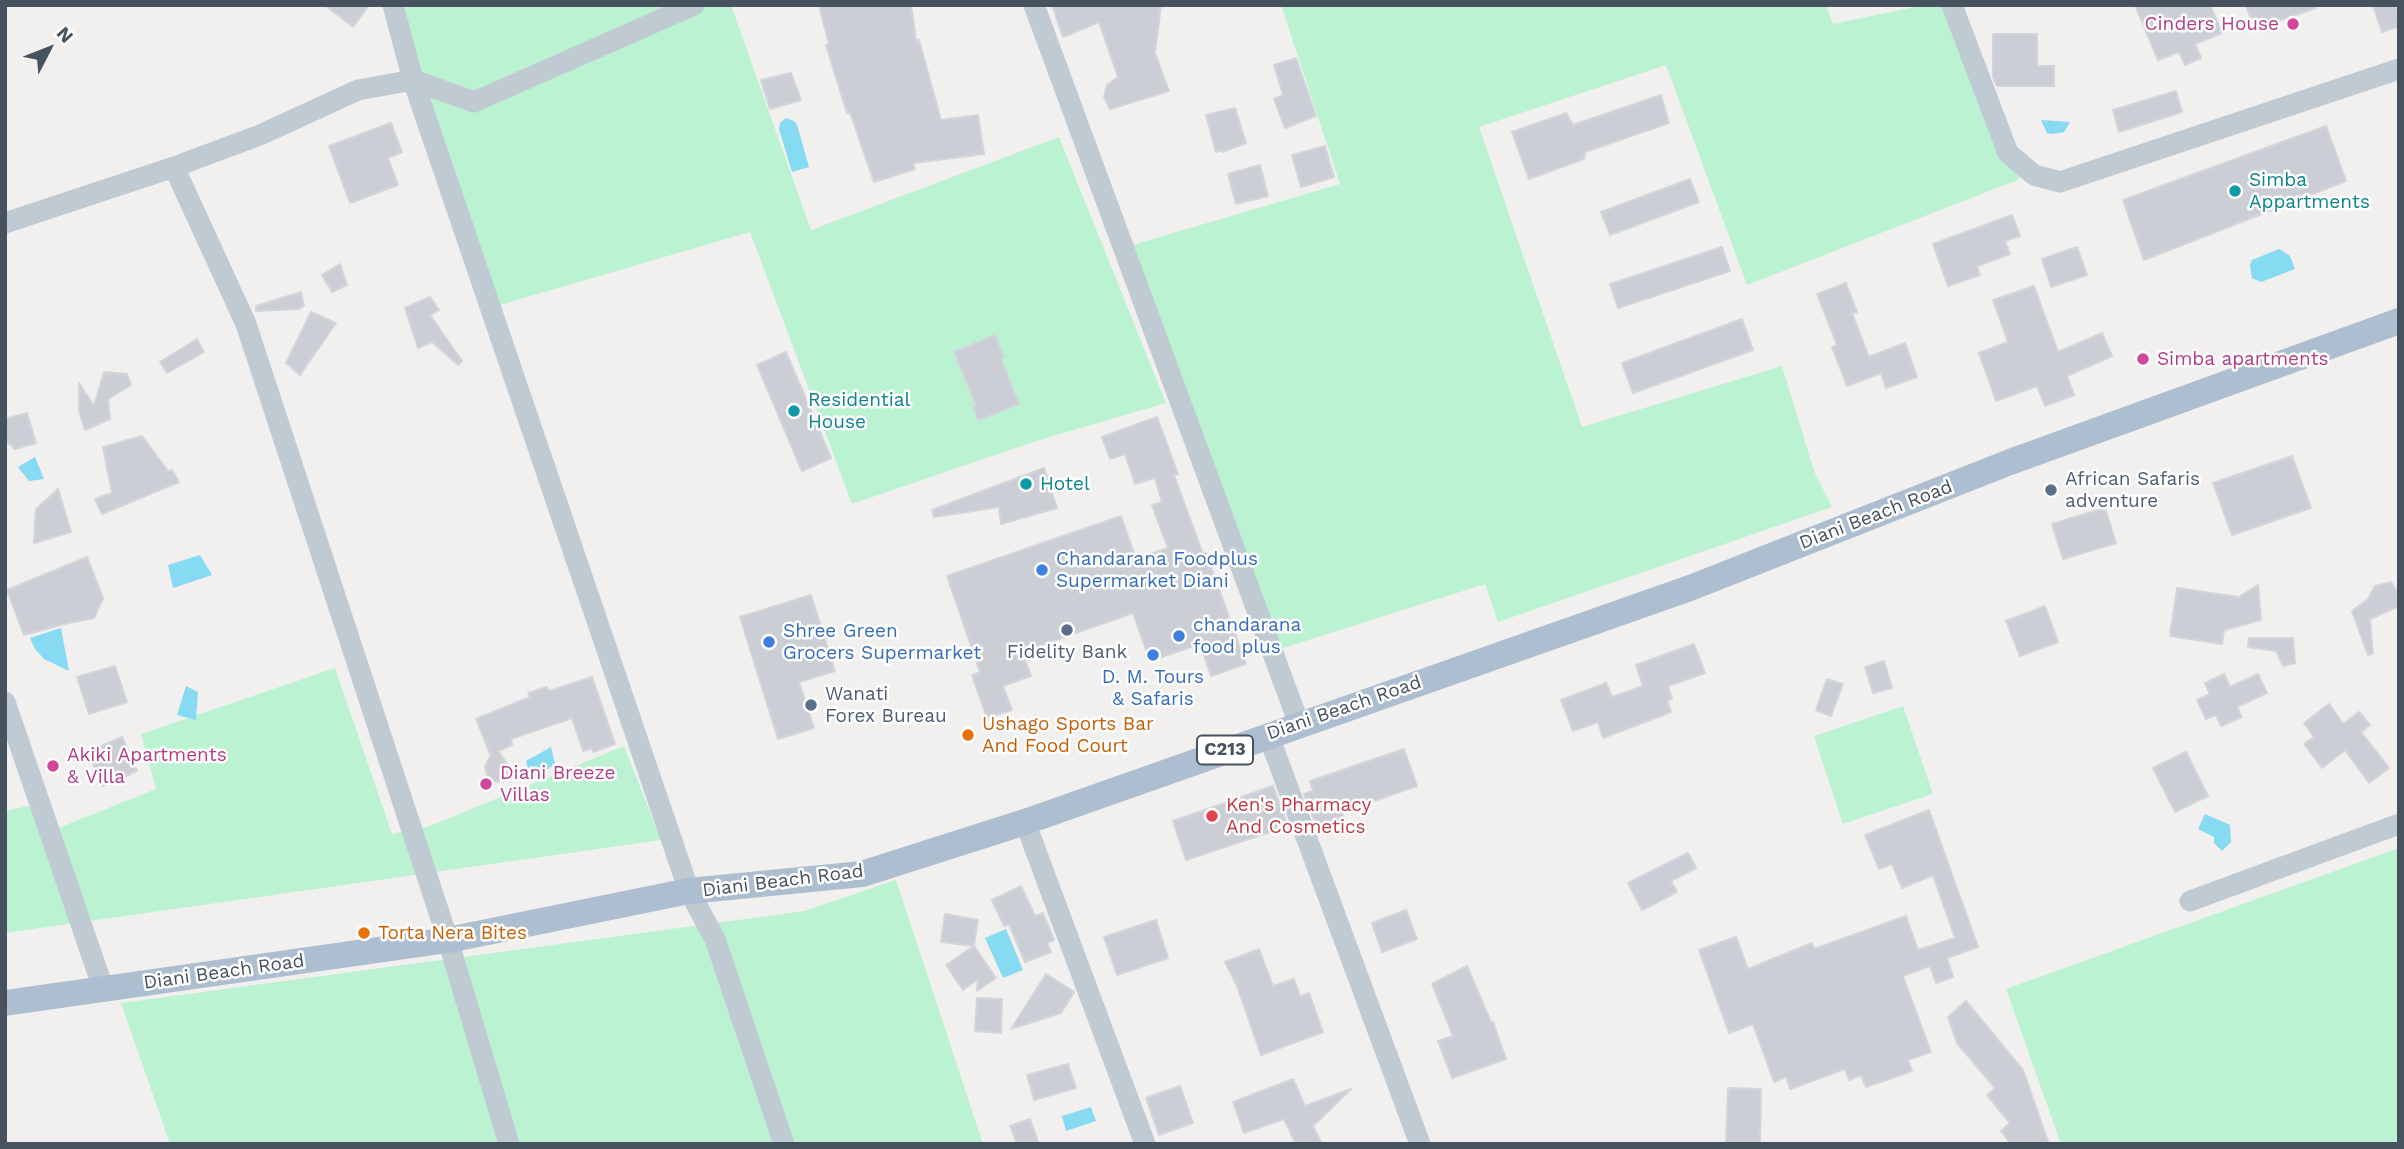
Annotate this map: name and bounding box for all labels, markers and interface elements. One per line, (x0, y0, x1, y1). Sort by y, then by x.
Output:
place label: Cinders House (2145, 13, 2279, 35)
north arrow (14, 14, 84, 84)
marker: Cinders House (2285, 16, 2301, 32)
text: N (52, 22, 78, 48)
place label: Simba Appartments (2249, 169, 2370, 213)
marker: Simba Appartments (2227, 183, 2243, 199)
place label: Simba apartments (2157, 348, 2329, 370)
marker: Simba apartments (2135, 351, 2151, 367)
place label: Residential House (808, 389, 910, 433)
marker: Residential House (786, 403, 802, 419)
place label: African Safaris adventure (2065, 468, 2200, 512)
place label: Hotel (1040, 473, 1090, 495)
street label: Diani Beach Road (1796, 475, 1956, 555)
marker: Hotel (1018, 476, 1034, 492)
marker: African Safaris adventure (2043, 482, 2059, 498)
place label: Chandarana Foodplus Supermarket Diani (1056, 548, 1258, 592)
marker: Chandarana Foodplus Supermarket Diani (1034, 562, 1050, 578)
place label: chandarana food plus (1193, 614, 1301, 658)
place label: Shree Green Grocers Supermarket (783, 620, 981, 664)
marker: Fidelity Bank (1059, 622, 1075, 638)
marker: chandarana food plus (1171, 628, 1187, 644)
marker: Shree Green Grocers Supermarket (761, 634, 777, 650)
place label: Fidelity Bank (1007, 641, 1127, 663)
marker: D. M. Tours & Safaris (1145, 647, 1161, 663)
place label: D. M. Tours & Safaris (1102, 666, 1204, 710)
street label: Diani Beach Road (1264, 671, 1424, 745)
place label: Wanati Forex Bureau (825, 683, 947, 727)
marker: Wanati Forex Bureau (803, 697, 819, 713)
place label: Ushago Sports Bar And Food Court (982, 713, 1154, 757)
marker: Ushago Sports Bar And Food Court (960, 727, 976, 743)
road number: C213 (1197, 736, 1253, 764)
place label: Akiki Apartments & Villa (67, 744, 227, 788)
marker: Akiki Apartments & Villa (45, 758, 61, 774)
place label: Diani Breeze Villas (500, 762, 615, 806)
marker: Diani Breeze Villas (478, 776, 494, 792)
place label: Ken's Pharmacy And Cosmetics (1226, 794, 1371, 838)
marker: Ken's Pharmacy And Cosmetics (1204, 808, 1220, 824)
street label: Diani Beach Road (701, 860, 865, 902)
place label: Torta Nera Bites (378, 922, 527, 944)
marker: Torta Nera Bites (356, 925, 372, 941)
street label: Diani Beach Road (142, 949, 306, 995)

